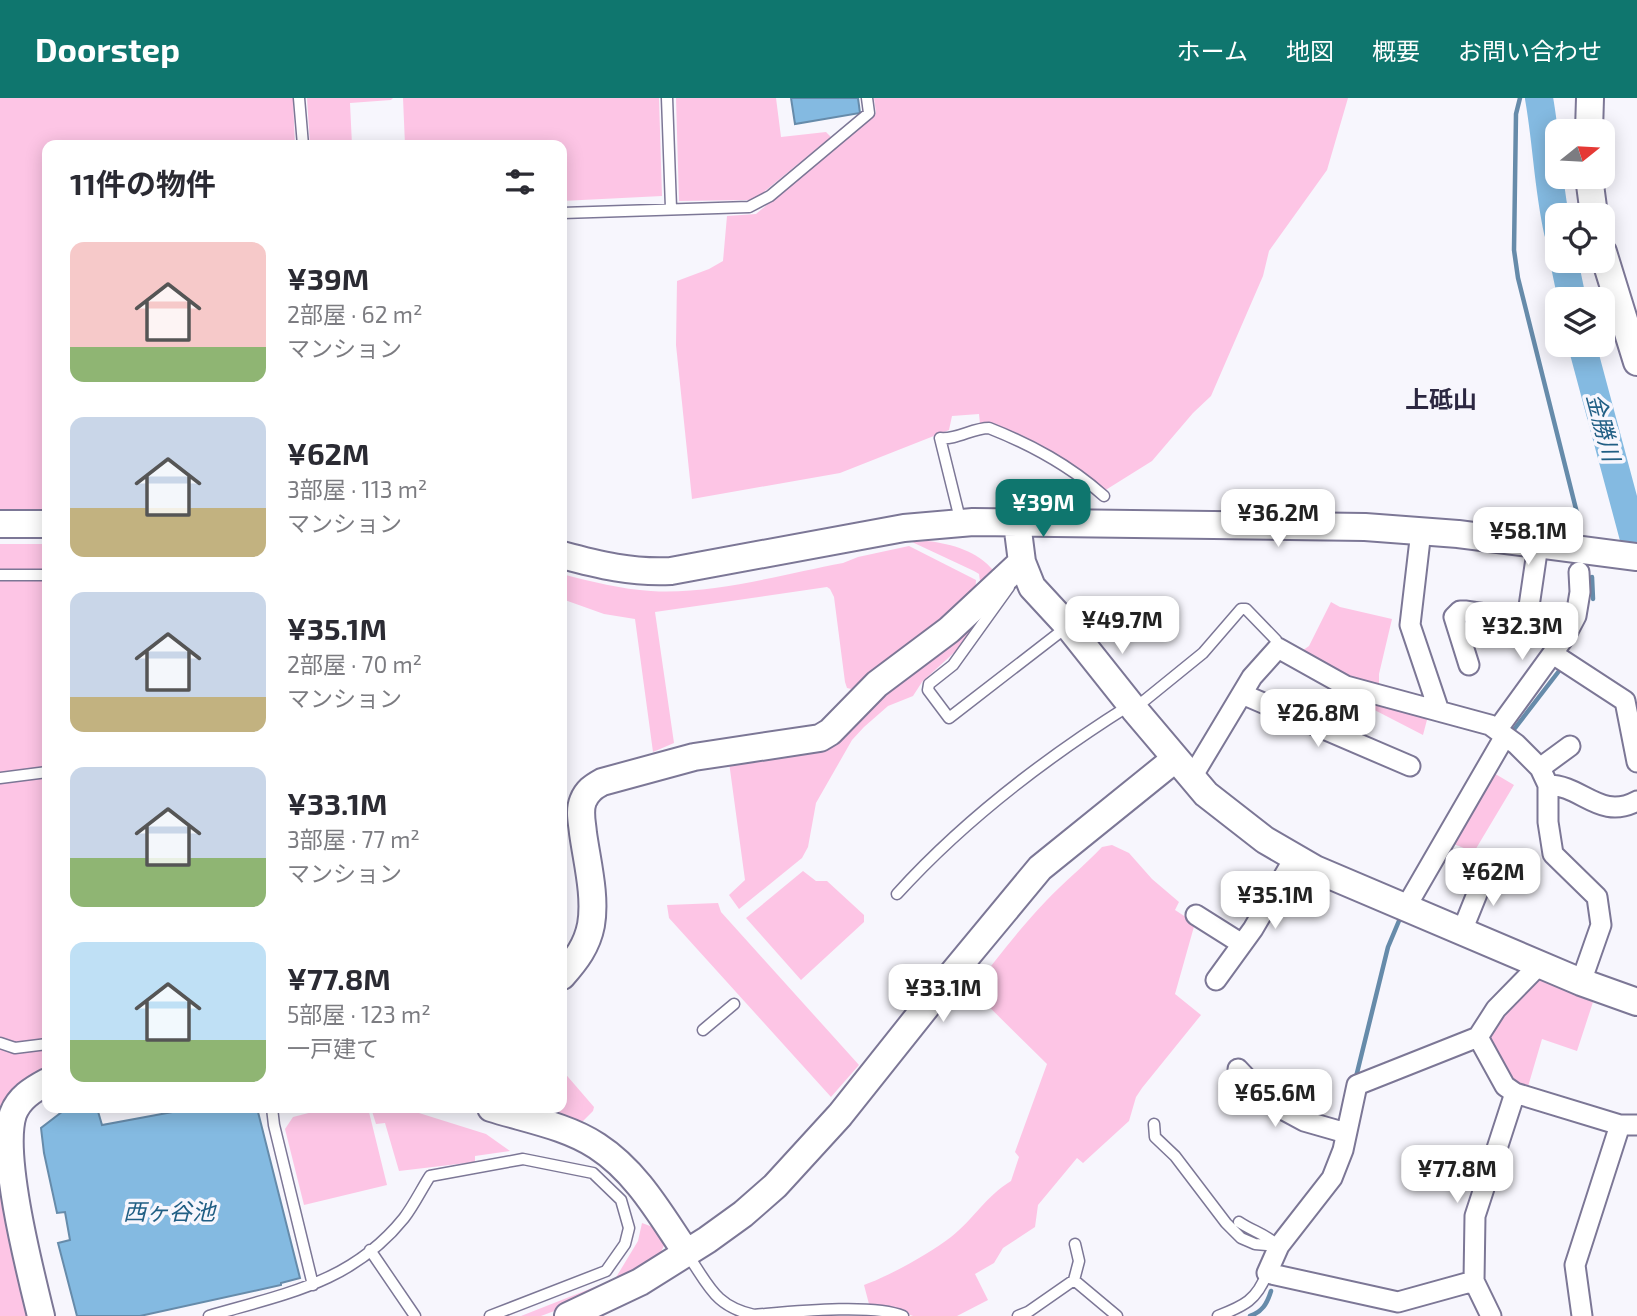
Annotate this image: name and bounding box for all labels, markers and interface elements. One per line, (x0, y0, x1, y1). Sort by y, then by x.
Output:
text: Doorstep (35, 29, 180, 69)
text: ホーム (1177, 36, 1248, 65)
text: 地図 (1286, 36, 1334, 65)
text: 概要 (1372, 36, 1420, 65)
text: お問い合わせ (1458, 36, 1602, 65)
north arrow (1545, 119, 1615, 189)
map controls (1545, 119, 1615, 357)
icon: filters (501, 163, 539, 201)
text: 11件の物件 (70, 165, 216, 201)
button: locate (1545, 203, 1615, 273)
text: ¥39M (287, 260, 369, 296)
icon: home (126, 270, 210, 354)
button: layers (1545, 287, 1615, 357)
text: 2部屋 · 62 m² (287, 300, 423, 328)
text: マンション (287, 334, 402, 362)
district label: 上砥山 (1405, 384, 1477, 413)
water label: 金勝川 (1582, 390, 1627, 467)
text: ¥62M (287, 435, 370, 471)
icon: home (126, 445, 210, 529)
text: 3部屋 · 113 m² (287, 475, 427, 503)
pin: ¥39M (1002, 480, 1084, 539)
text: ¥39M (1012, 488, 1074, 516)
pin: ¥36.2M (1221, 490, 1335, 549)
text: ¥36.2M (1237, 498, 1319, 526)
pin: ¥58.1M (1471, 508, 1585, 567)
text: マンション (287, 509, 402, 537)
text: ¥58.1M (1489, 516, 1567, 544)
pin: ¥49.7M (1065, 596, 1179, 656)
pin: ¥32.3M (1465, 602, 1579, 662)
text: ¥49.7M (1081, 605, 1163, 633)
text: ¥35.1M (287, 610, 387, 646)
text: ¥32.3M (1481, 611, 1563, 639)
icon: home (126, 620, 210, 704)
text: 2部屋 · 70 m² (287, 650, 422, 678)
text: マンション (287, 684, 402, 712)
pin: ¥26.8M (1261, 690, 1375, 749)
text: ¥26.8M (1276, 698, 1360, 726)
text: ¥33.1M (287, 785, 387, 821)
icon: home (126, 795, 210, 879)
text: 3部屋 · 77 m² (287, 825, 420, 853)
pin: ¥62M (1452, 848, 1534, 908)
text: ¥62M (1461, 857, 1525, 885)
text: マンション (287, 859, 402, 887)
pin: ¥35.1M (1218, 872, 1332, 931)
text: ¥35.1M (1237, 880, 1313, 908)
text: ¥77.8M (287, 960, 391, 996)
pin: ¥33.1M (886, 964, 1000, 1024)
icon: home (126, 970, 210, 1054)
text: ¥33.1M (905, 973, 981, 1001)
text: 5部屋 · 123 m² (287, 1000, 431, 1028)
text: 一戸建て (287, 1034, 379, 1062)
pin: ¥65.6M (1218, 1070, 1332, 1129)
text: ¥65.6M (1234, 1078, 1316, 1106)
pin: ¥77.8M (1400, 1146, 1514, 1205)
text: ¥77.8M (1417, 1154, 1497, 1182)
water label: 西ヶ谷池 (123, 1197, 217, 1225)

